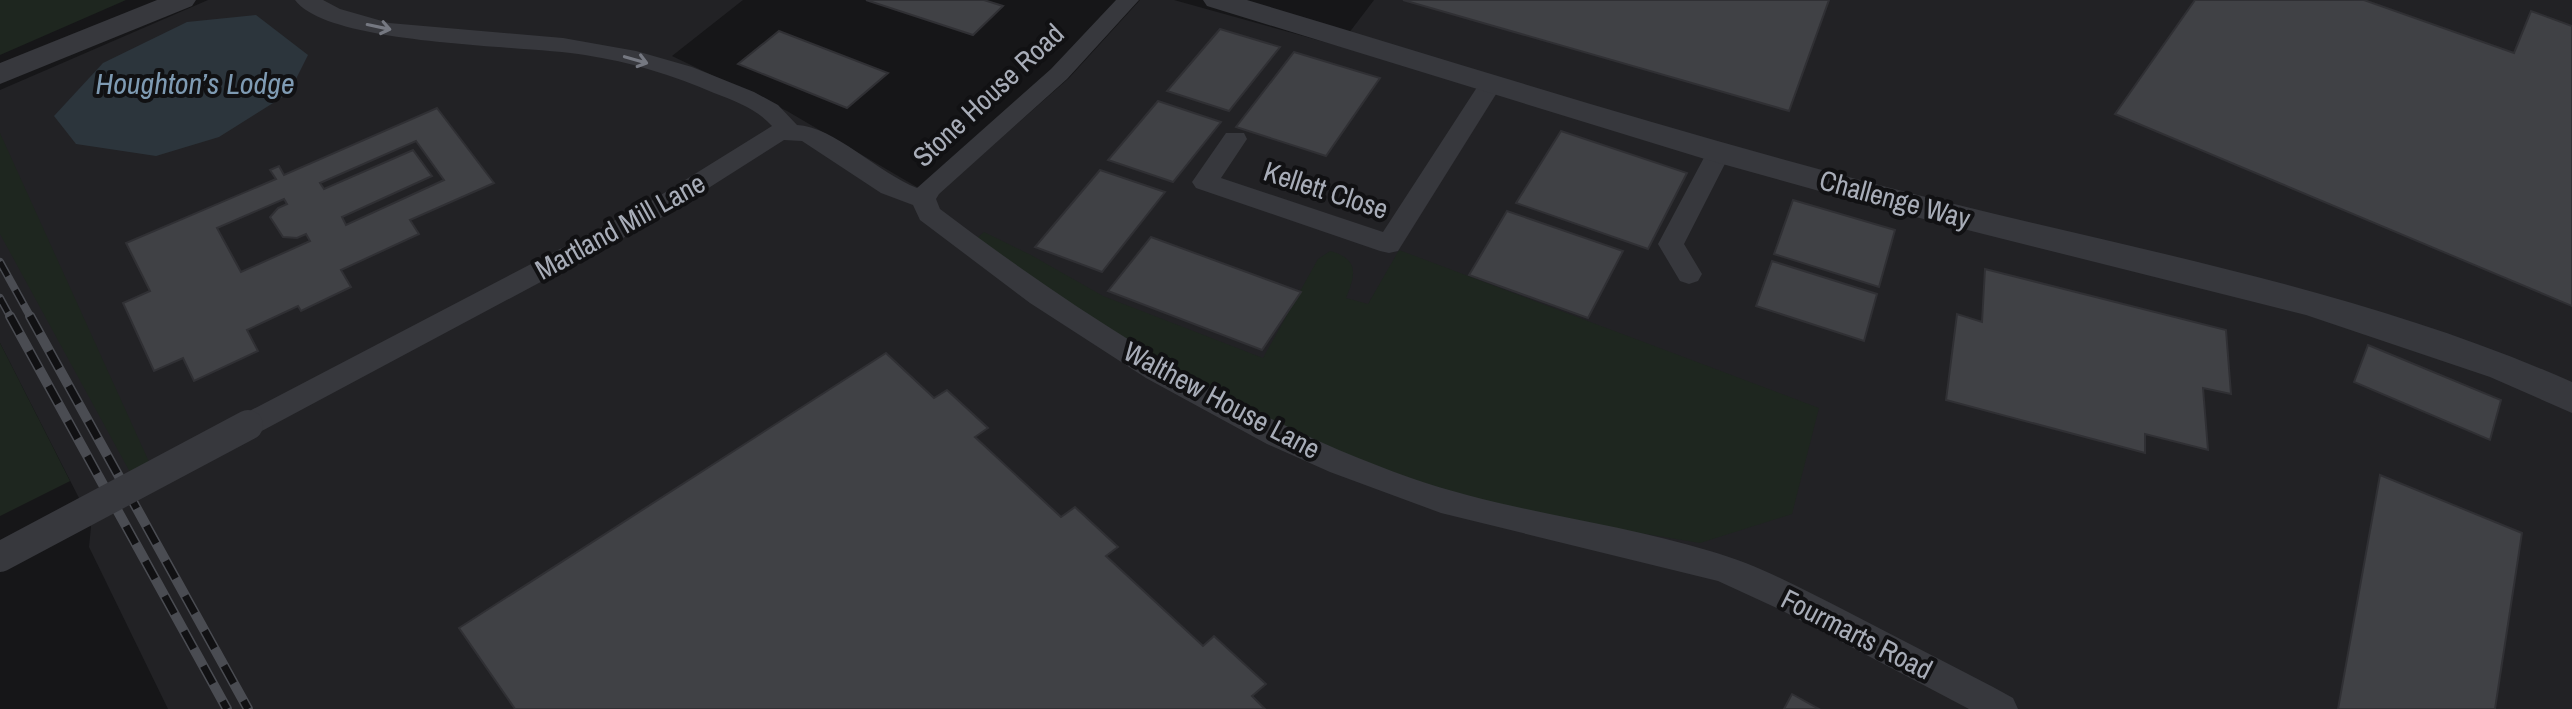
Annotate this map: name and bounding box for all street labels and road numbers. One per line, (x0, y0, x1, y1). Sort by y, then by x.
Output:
street label: Stone House Road (904, 15, 1072, 175)
street label: Kellett Close (1259, 152, 1393, 228)
street label: Challenge Way (1815, 161, 1975, 238)
street label: Martland Mill Lane (528, 164, 712, 288)
street label: Walthew House Lane (1117, 332, 1327, 468)
street label: Fourmarts Road (1775, 580, 1939, 688)

